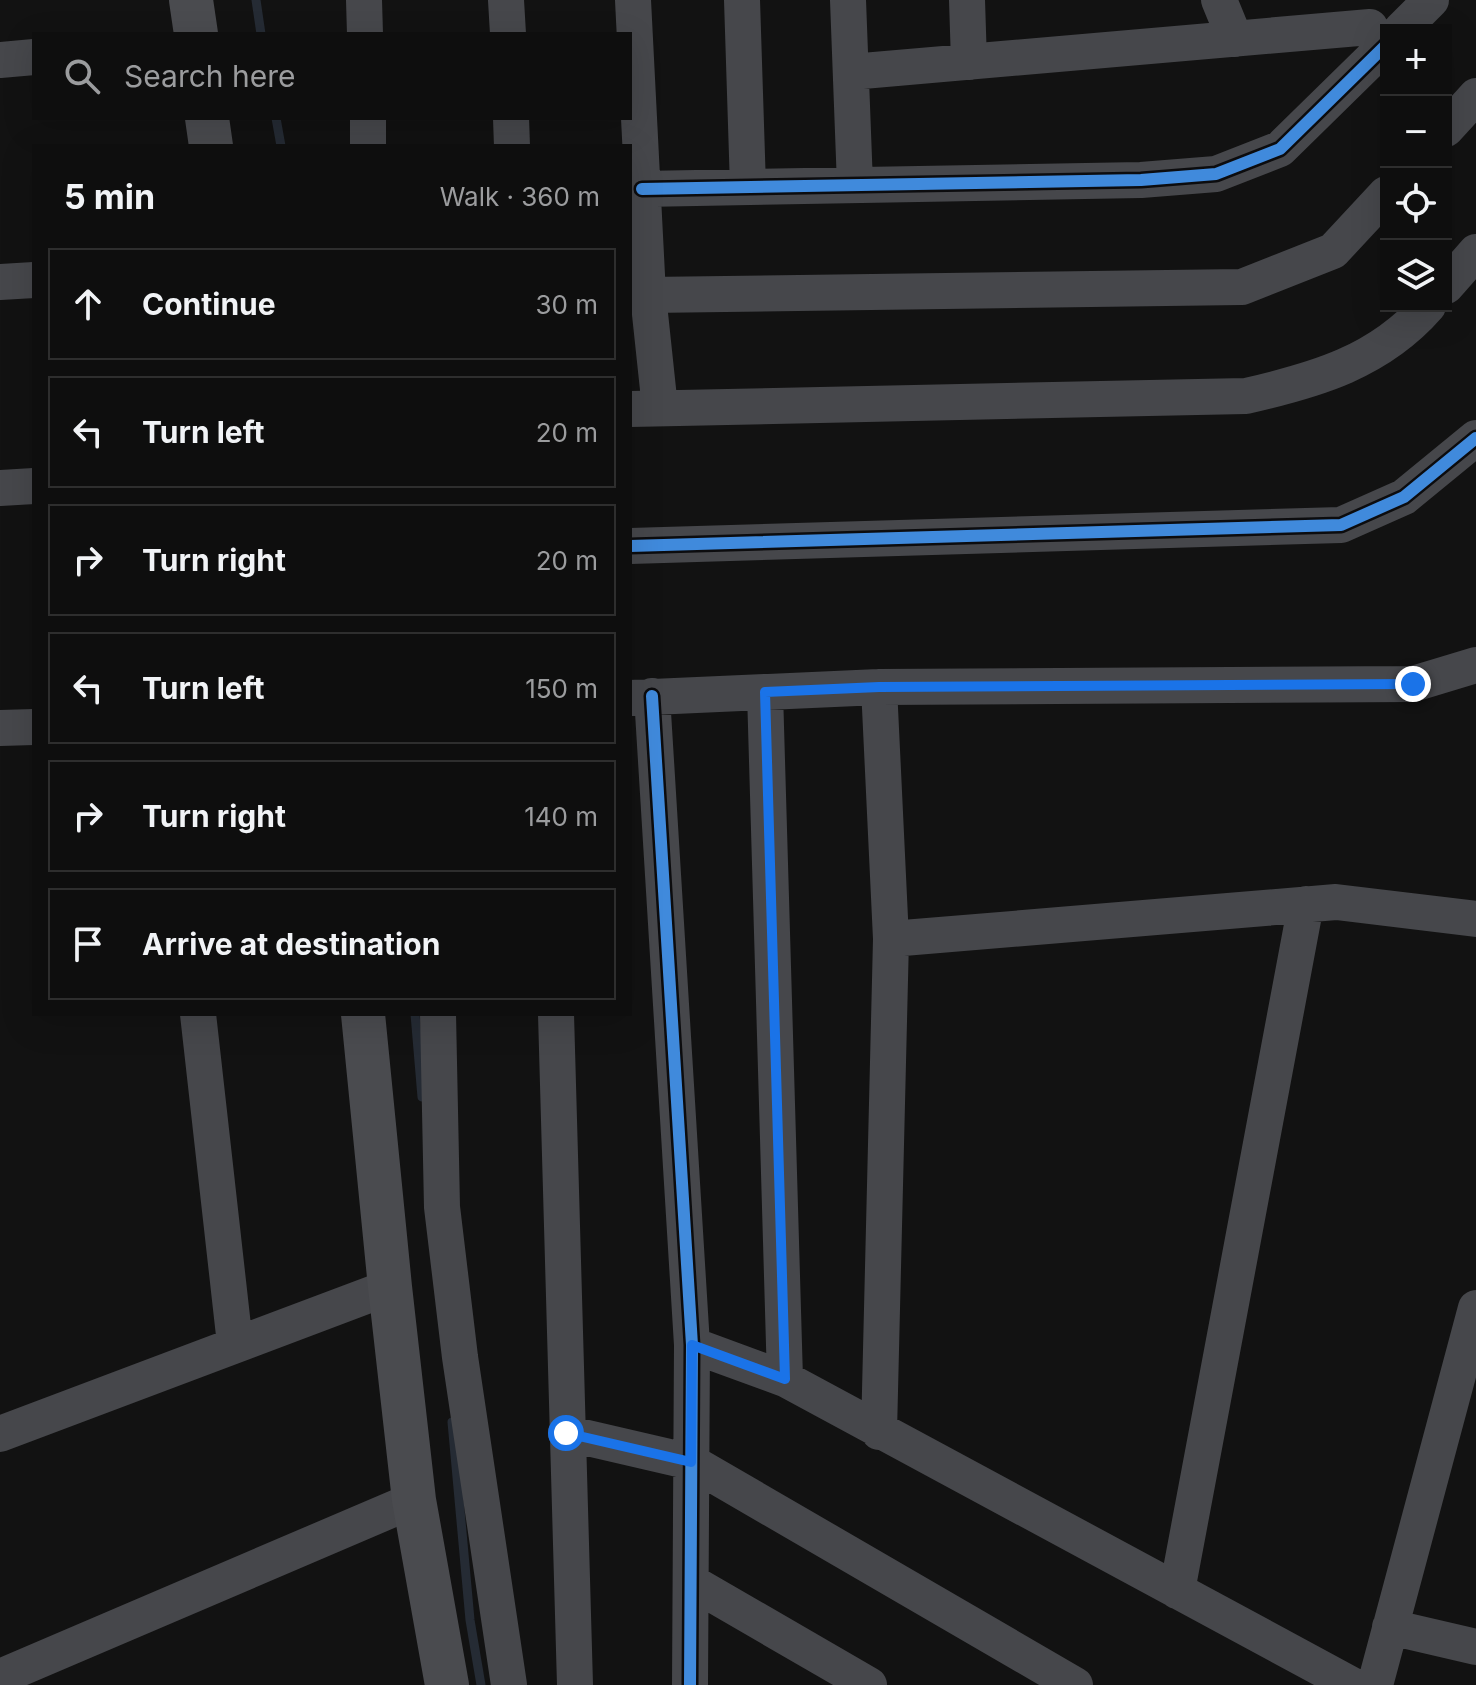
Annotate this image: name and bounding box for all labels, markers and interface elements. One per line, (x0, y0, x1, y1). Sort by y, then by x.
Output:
map controls (1380, 24, 1452, 312)
button: + (1380, 24, 1452, 96)
search box (32, 32, 632, 120)
icon: search (60, 54, 104, 98)
text: Search here (124, 58, 296, 94)
button: − (1380, 96, 1452, 168)
button: locate (1380, 168, 1452, 240)
text: 5 min (64, 176, 155, 217)
text: Walk · 360 m (440, 181, 600, 212)
button: layers (1380, 240, 1452, 312)
icon: ahead (66, 282, 110, 326)
text: Continue (142, 286, 276, 322)
text: 30 m (535, 289, 598, 320)
icon: left (66, 410, 110, 454)
text: Turn left (142, 414, 264, 450)
text: 20 m (536, 417, 598, 448)
icon: right (66, 538, 110, 582)
text: Turn right (142, 542, 286, 578)
text: 20 m (536, 545, 598, 576)
icon: left (66, 666, 110, 710)
route end (1395, 666, 1431, 702)
text: Turn left (142, 670, 264, 706)
text: 150 m (525, 673, 598, 704)
icon: right (66, 794, 110, 838)
text: Turn right (142, 798, 286, 834)
text: 140 m (524, 801, 598, 832)
icon: arrive (66, 922, 110, 966)
text: Arrive at destination (142, 926, 440, 962)
route start (548, 1415, 584, 1451)

